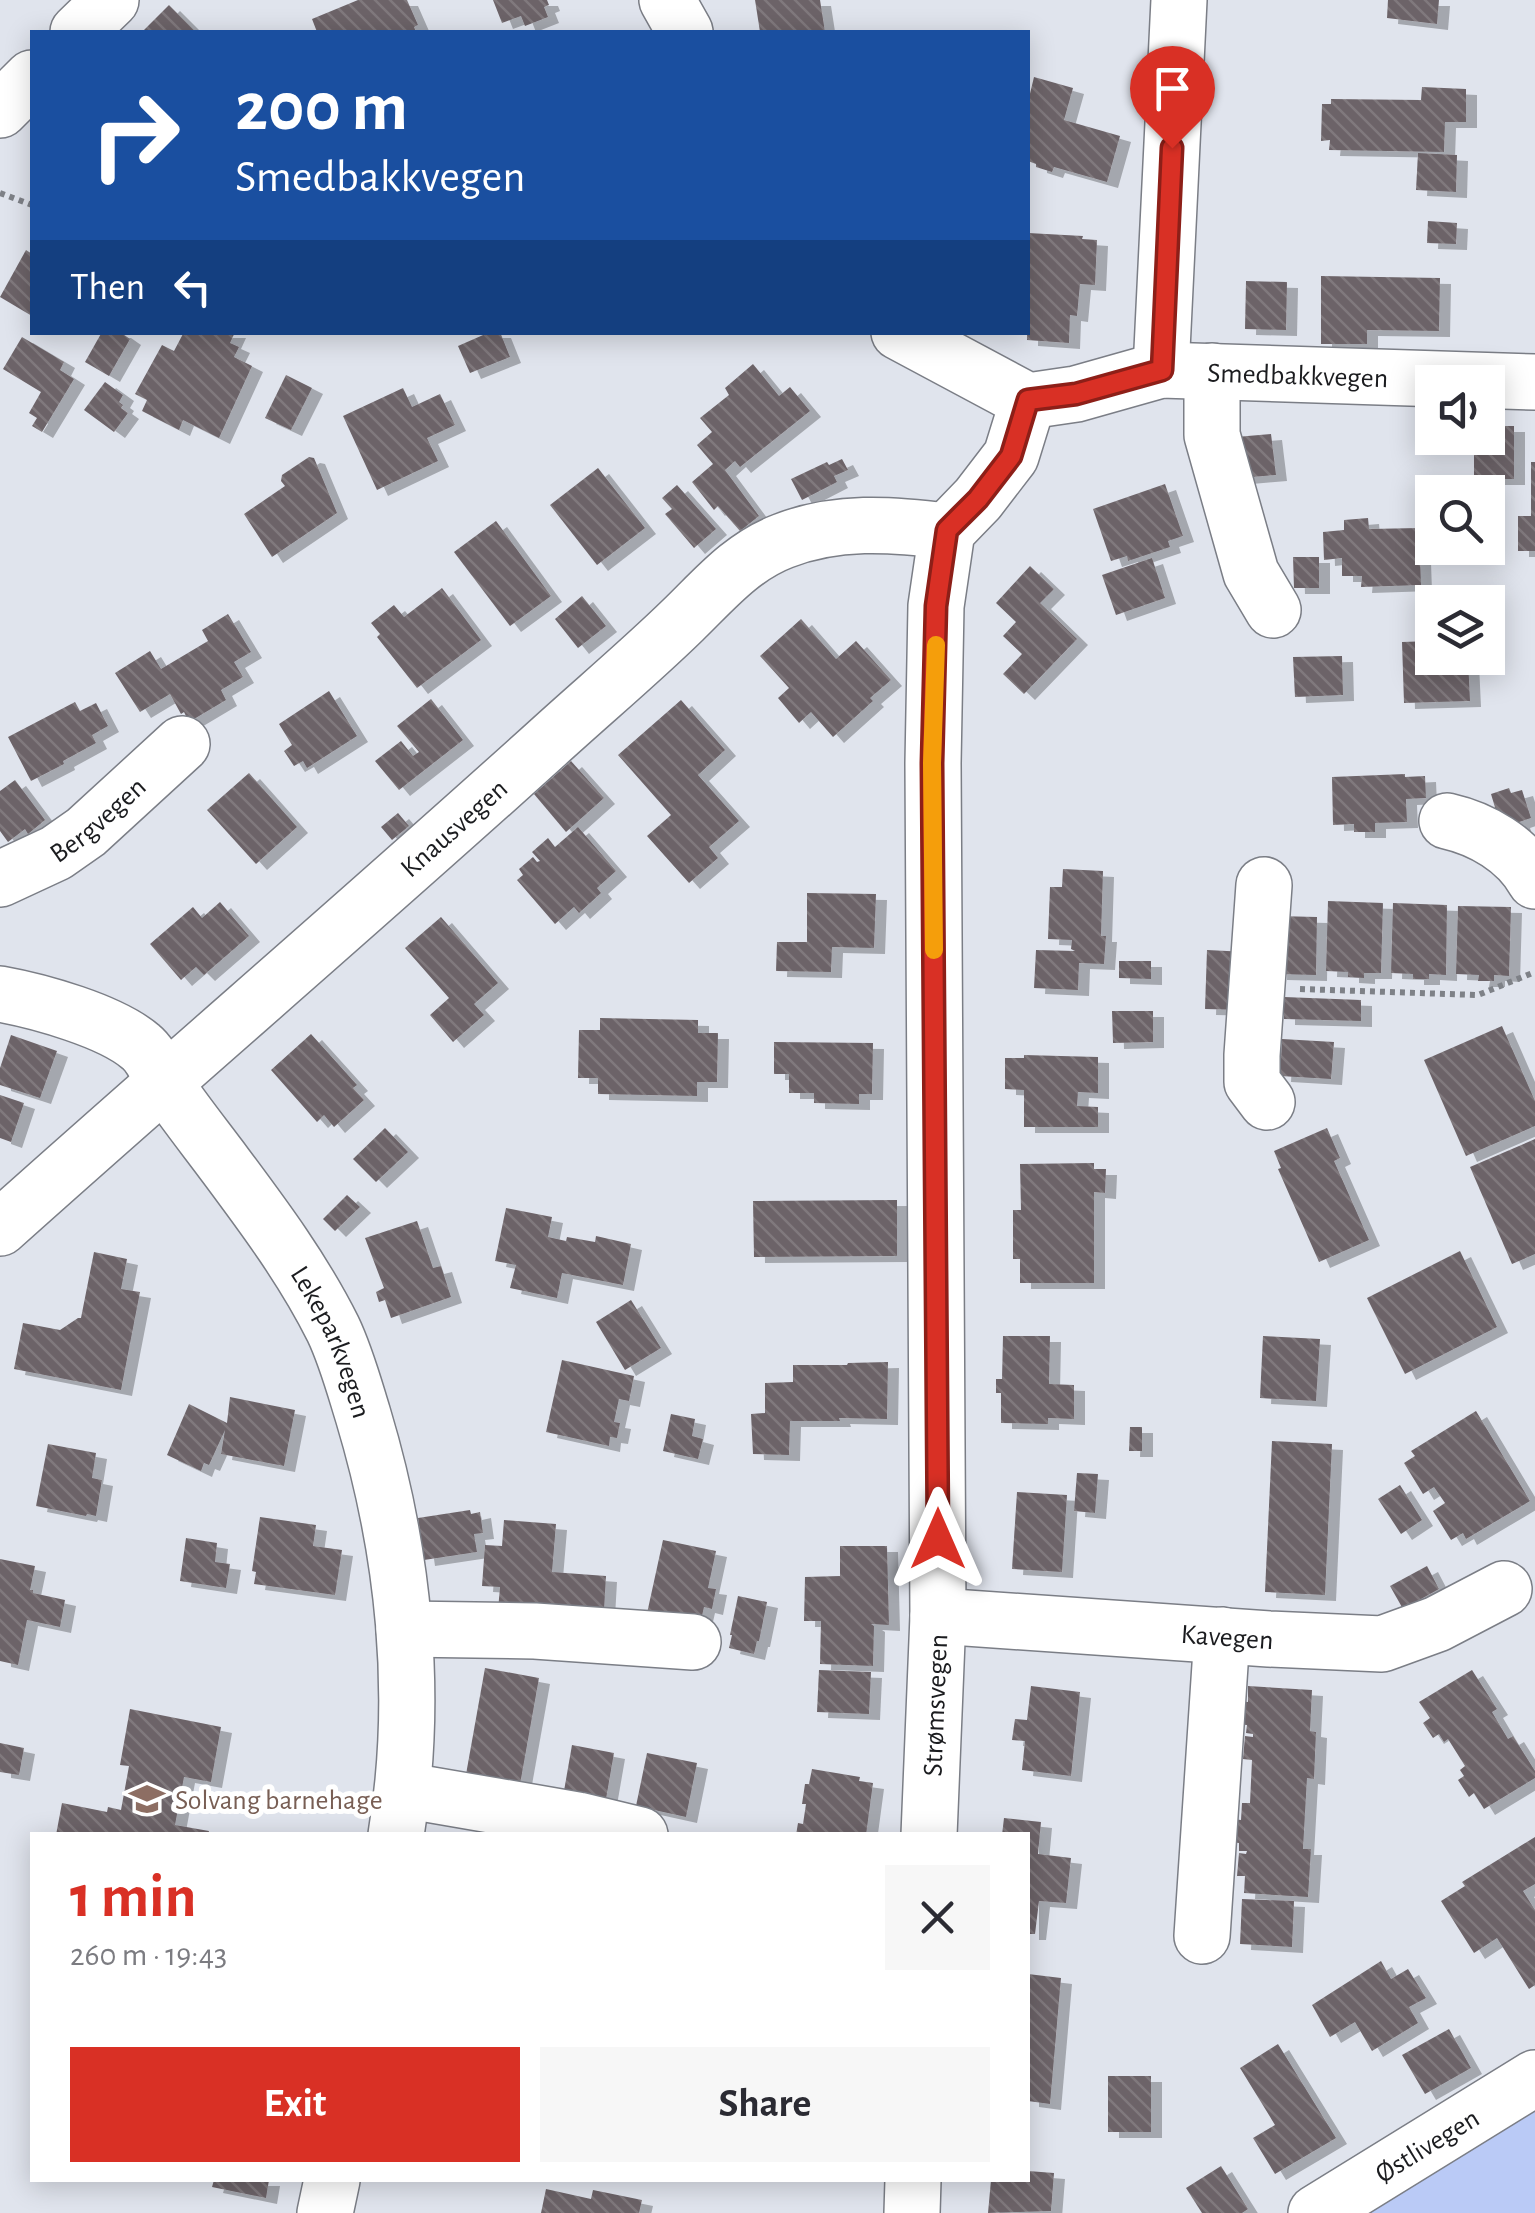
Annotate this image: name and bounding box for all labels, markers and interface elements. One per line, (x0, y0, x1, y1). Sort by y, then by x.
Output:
pin (1130, 46, 1215, 149)
icon: arrive (1145, 61, 1200, 116)
icon: right (70, 70, 200, 200)
text: 200 m (235, 73, 408, 143)
text: Smedbakkvegen (235, 155, 525, 200)
icon: left (165, 260, 220, 315)
text: Then (70, 269, 145, 307)
street label: Smedbakkvegen (1207, 359, 1389, 393)
map controls (1415, 365, 1505, 675)
button: sound (1415, 365, 1505, 455)
button: search (1415, 475, 1505, 565)
button: layers (1415, 585, 1505, 675)
street label: Bergvegen (45, 773, 152, 869)
street label: Knausvegen (396, 774, 513, 883)
street label: Lekeparkvegen (285, 1262, 375, 1421)
position arrow (886, 1487, 990, 1591)
street label: Kavegen (1180, 1621, 1274, 1655)
street label: Strømsvegen (919, 1633, 953, 1777)
school or university icon: Solvang barnehage (128, 1780, 166, 1818)
place label: Solvang barnehage (175, 1787, 383, 1815)
button: close (885, 1865, 990, 1970)
text: 1 min (70, 1868, 196, 1928)
text: 260 m · 19:43 (70, 1939, 227, 1971)
button: Exit (70, 2047, 520, 2162)
button: Share (540, 2047, 990, 2162)
street label: Østlivegen (1371, 2104, 1484, 2189)

